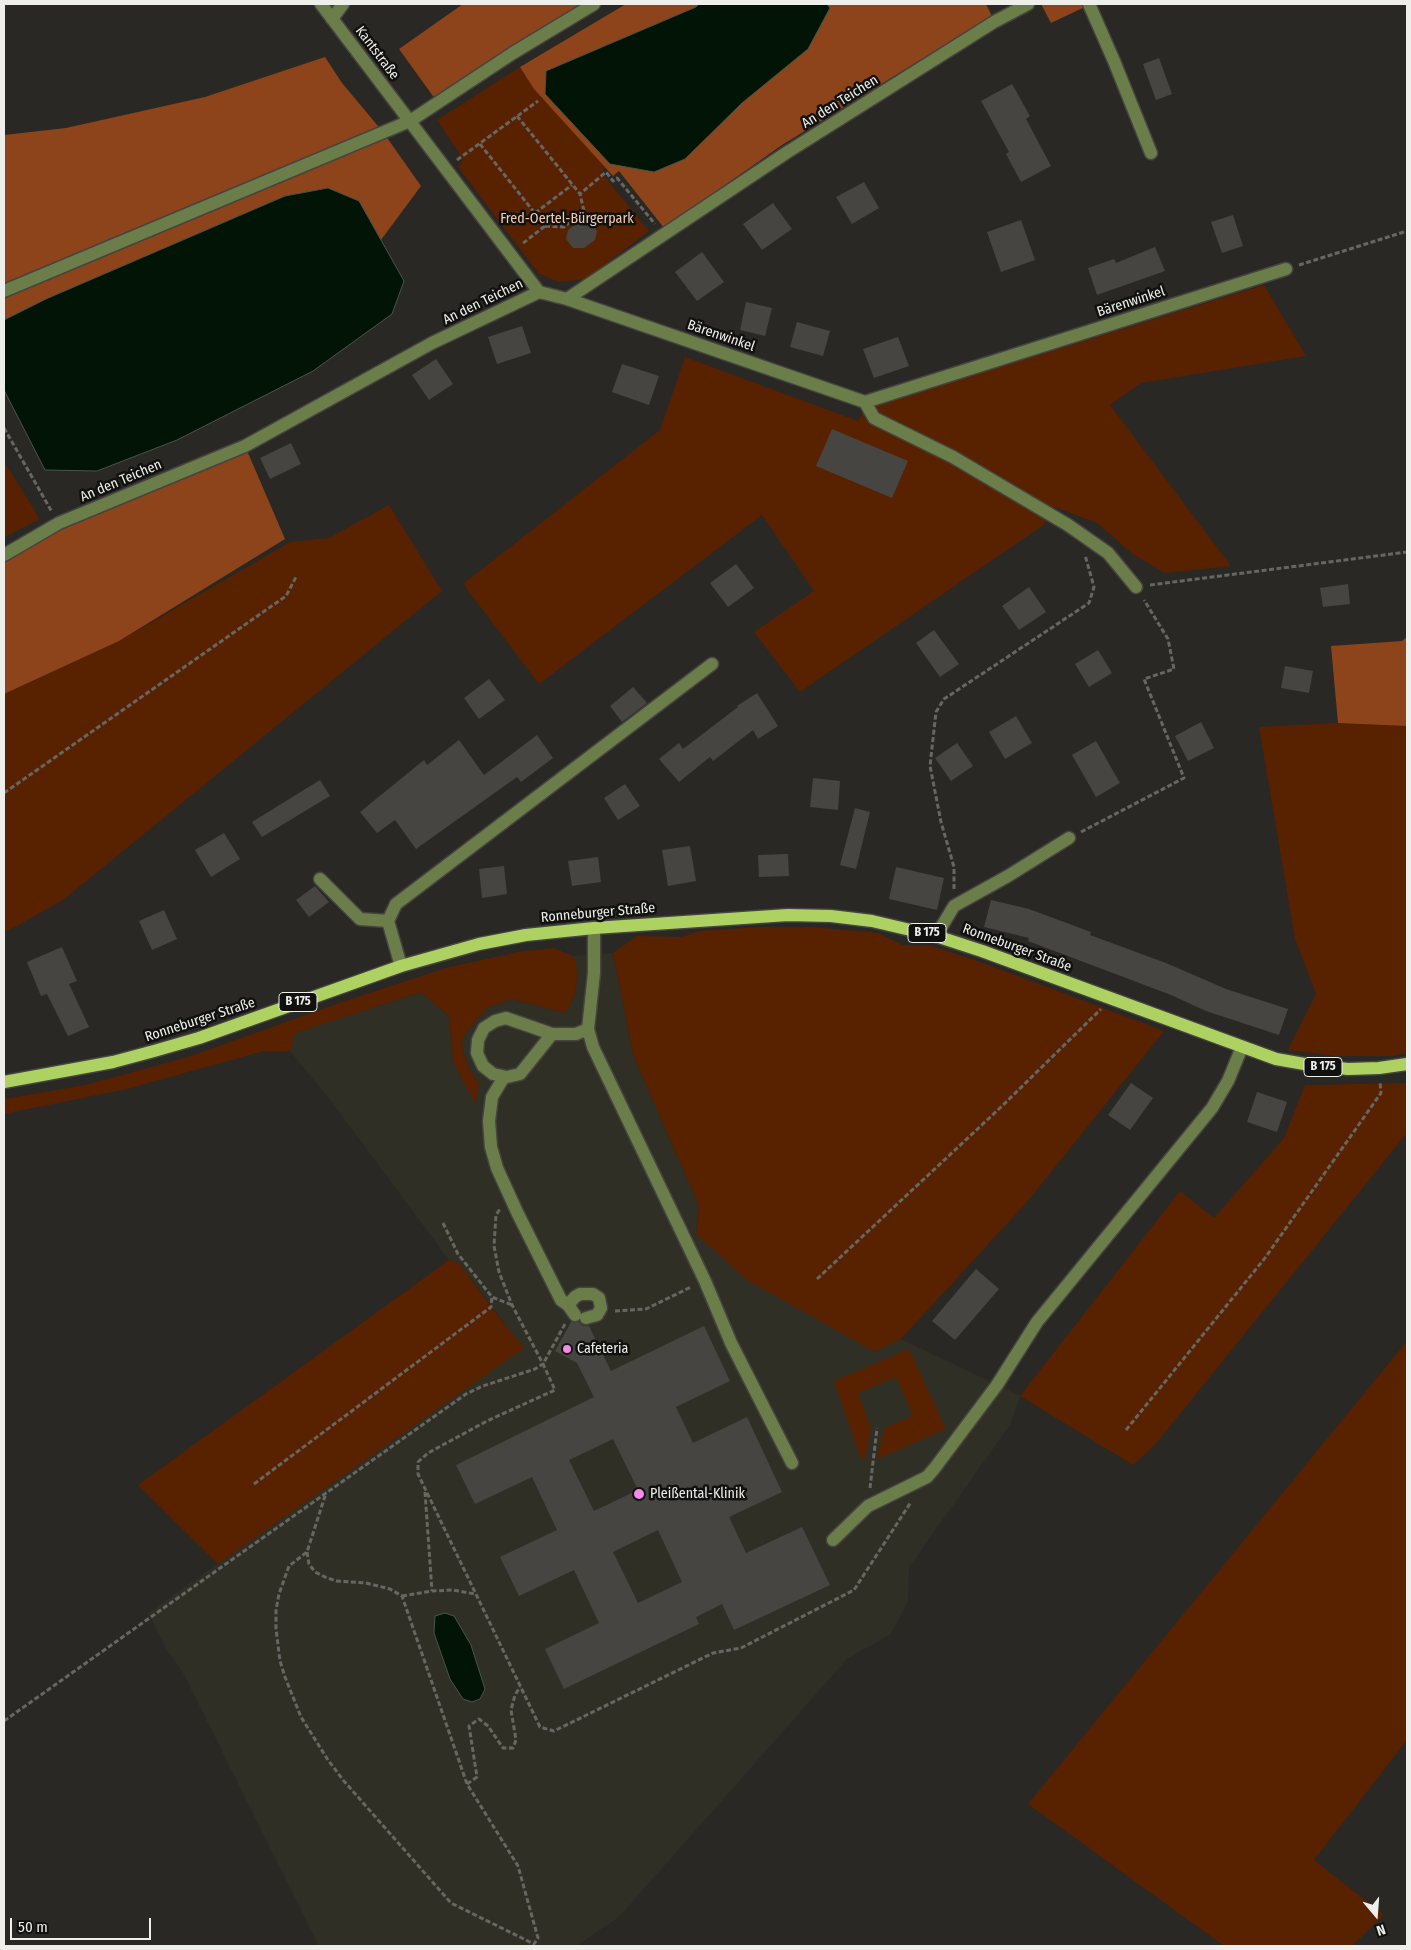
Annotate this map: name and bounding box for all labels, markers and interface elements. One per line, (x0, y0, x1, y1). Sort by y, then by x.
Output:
street label: Kantstraße (352, 23, 402, 83)
street label: An den Teichen (799, 72, 881, 132)
park label: Fred-Oertel-Bürgerpark (500, 211, 634, 227)
street label: An den Teichen (440, 275, 526, 329)
street label: Bärenwinkel (1095, 283, 1167, 321)
street label: Bärenwinkel (685, 317, 757, 355)
street label: An den Teichen (78, 456, 164, 506)
street label: Ronneburger Straße (540, 900, 656, 926)
street label: Ronneburger Straße (960, 921, 1074, 975)
road number: B 175 (908, 924, 946, 942)
road number: B 175 (279, 992, 317, 1012)
street label: Ronneburger Straße (143, 994, 257, 1046)
road number: B 175 (1304, 1058, 1342, 1076)
place label: Cafeteria (577, 1341, 628, 1357)
marker: Cafeteria (561, 1343, 573, 1355)
place label: Pleißental-Klinik (650, 1486, 745, 1502)
marker: Pleißental-Klinik (632, 1487, 646, 1501)
north arrow (1351, 1890, 1401, 1940)
scale bar (12, 1908, 154, 1940)
text: 50 m (18, 1918, 48, 1936)
text: N (1374, 1920, 1387, 1939)

